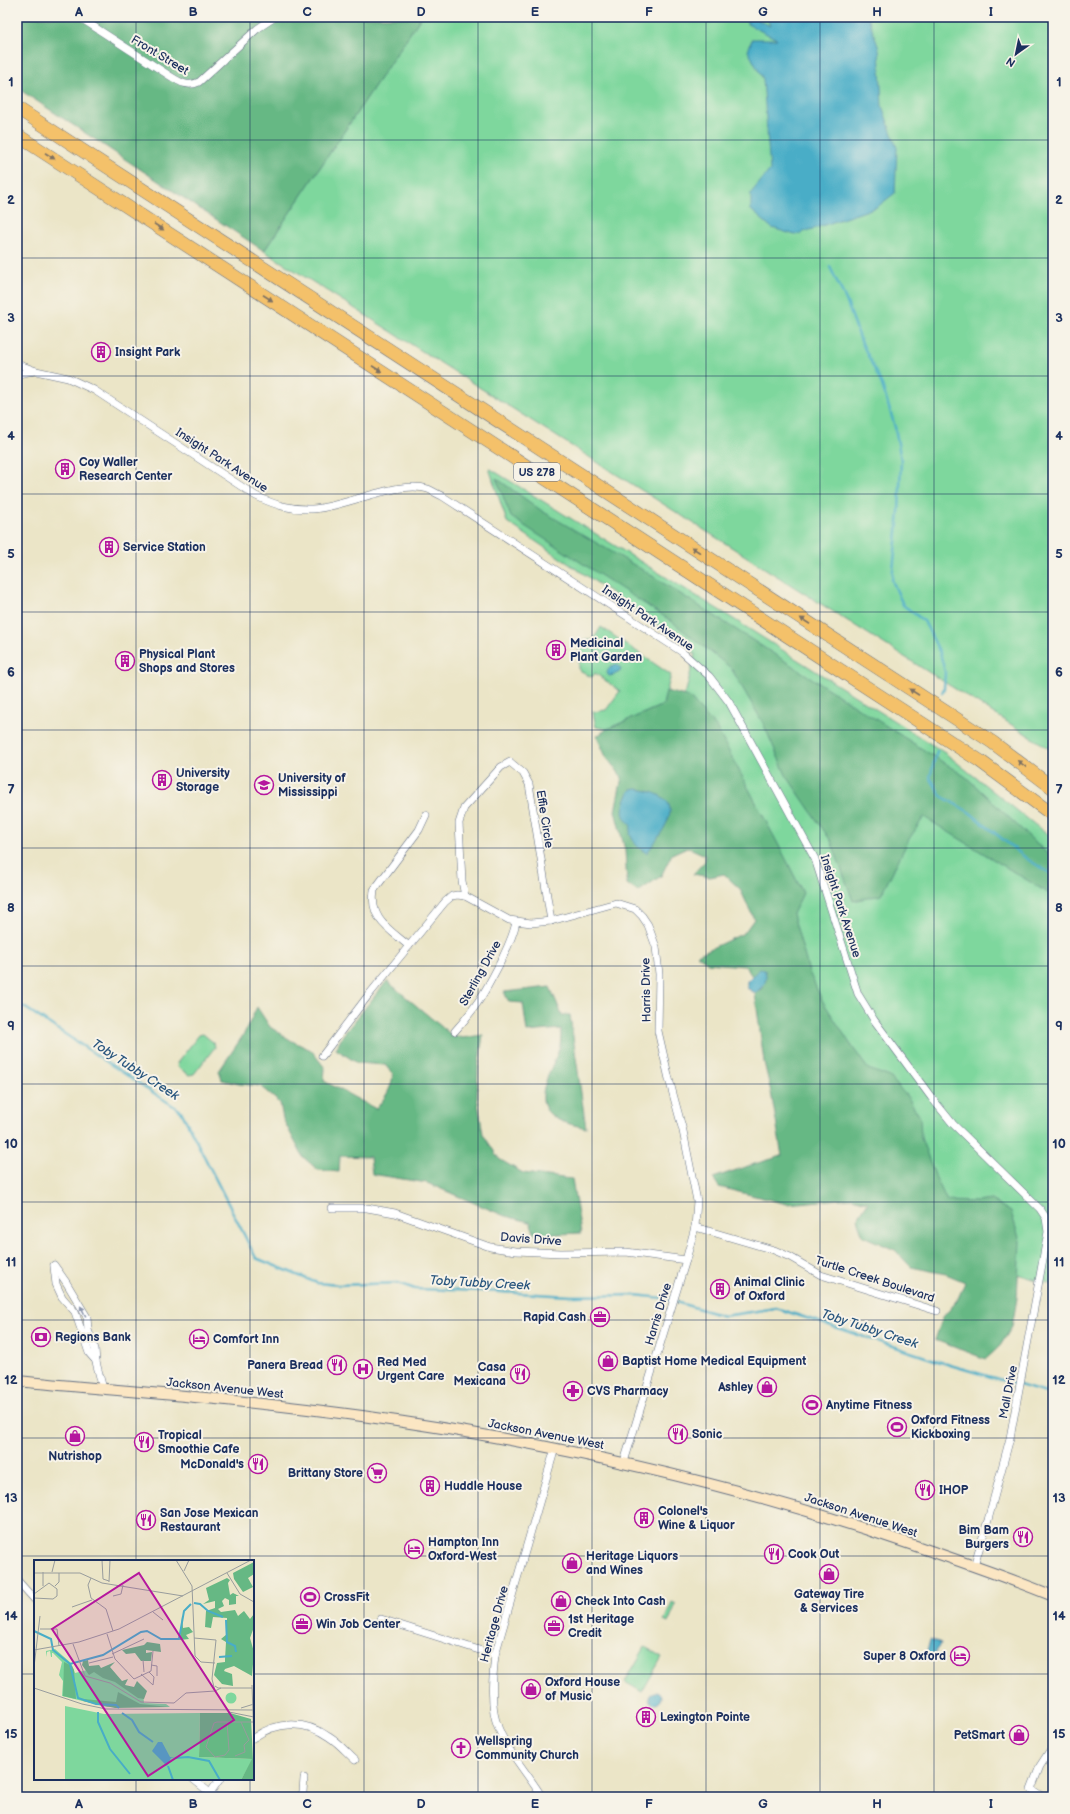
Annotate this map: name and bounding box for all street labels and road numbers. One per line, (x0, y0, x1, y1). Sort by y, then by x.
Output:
street label: Front Street (128, 32, 192, 79)
street label: Insight Park Avenue (173, 425, 271, 496)
road number: US 278 (514, 463, 560, 481)
street label: Insight Park Avenue (599, 582, 696, 655)
street label: Effie Circle (533, 789, 556, 849)
street label: Insight Park Avenue (817, 853, 864, 960)
street label: Sterling Drive (456, 938, 505, 1009)
street label: Harris Drive (638, 958, 655, 1022)
street label: Davis Drive (500, 1230, 562, 1249)
street label: Turtle Creek Boulevard (813, 1253, 937, 1306)
street label: Harris Drive (642, 1281, 675, 1347)
street label: Mall Drive (996, 1364, 1021, 1420)
street label: Jackson Avenue West (166, 1375, 285, 1402)
street label: Jackson Avenue West (487, 1416, 605, 1453)
street label: Jackson Avenue West (802, 1490, 920, 1541)
street label: Heritage Drive (477, 1584, 512, 1664)

